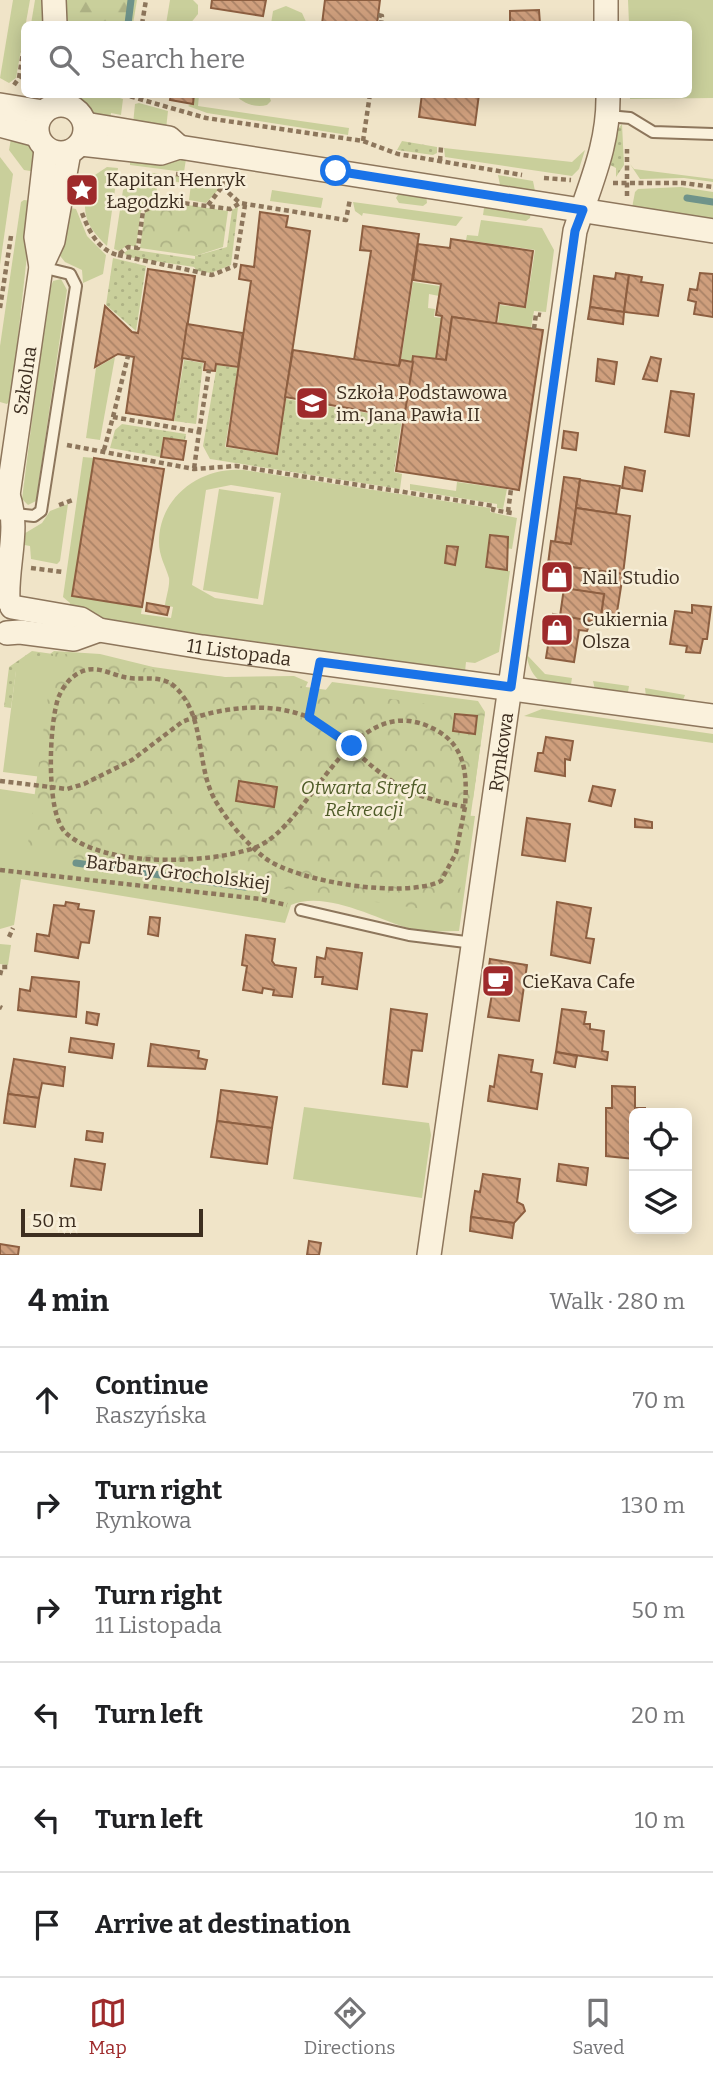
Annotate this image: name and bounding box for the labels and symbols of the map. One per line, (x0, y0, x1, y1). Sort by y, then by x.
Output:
route start (320, 155, 351, 186)
place label: Kapitan Henryk Łagodzki (106, 168, 246, 213)
place icon: Kapitan Henryk Łagodzki (63, 171, 101, 209)
street label: Szkolna (9, 344, 42, 417)
place label: Szkoła Podstawowa im. Jana Pawła II (336, 381, 508, 426)
school or university icon: Szkoła Podstawowa im. Jana Pawła II (293, 384, 331, 422)
shop icon: Nail Studio (538, 558, 576, 596)
place label: Nail Studio (582, 566, 680, 589)
place label: Cukiernia Olsza (582, 608, 669, 653)
shop icon: Cukiernia Olsza (538, 611, 576, 649)
street label: 11 Listopada (185, 634, 293, 671)
street label: Rynkowa (484, 710, 518, 793)
route end (336, 730, 367, 761)
park label: Otwarta Strefa Rekreacji (301, 776, 427, 821)
street label: Barbary Grocholskiej (85, 850, 271, 895)
cafe icon: CieKava Cafe (479, 962, 517, 1000)
place label: CieKava Cafe (522, 970, 635, 993)
scale bar (21, 1206, 203, 1238)

